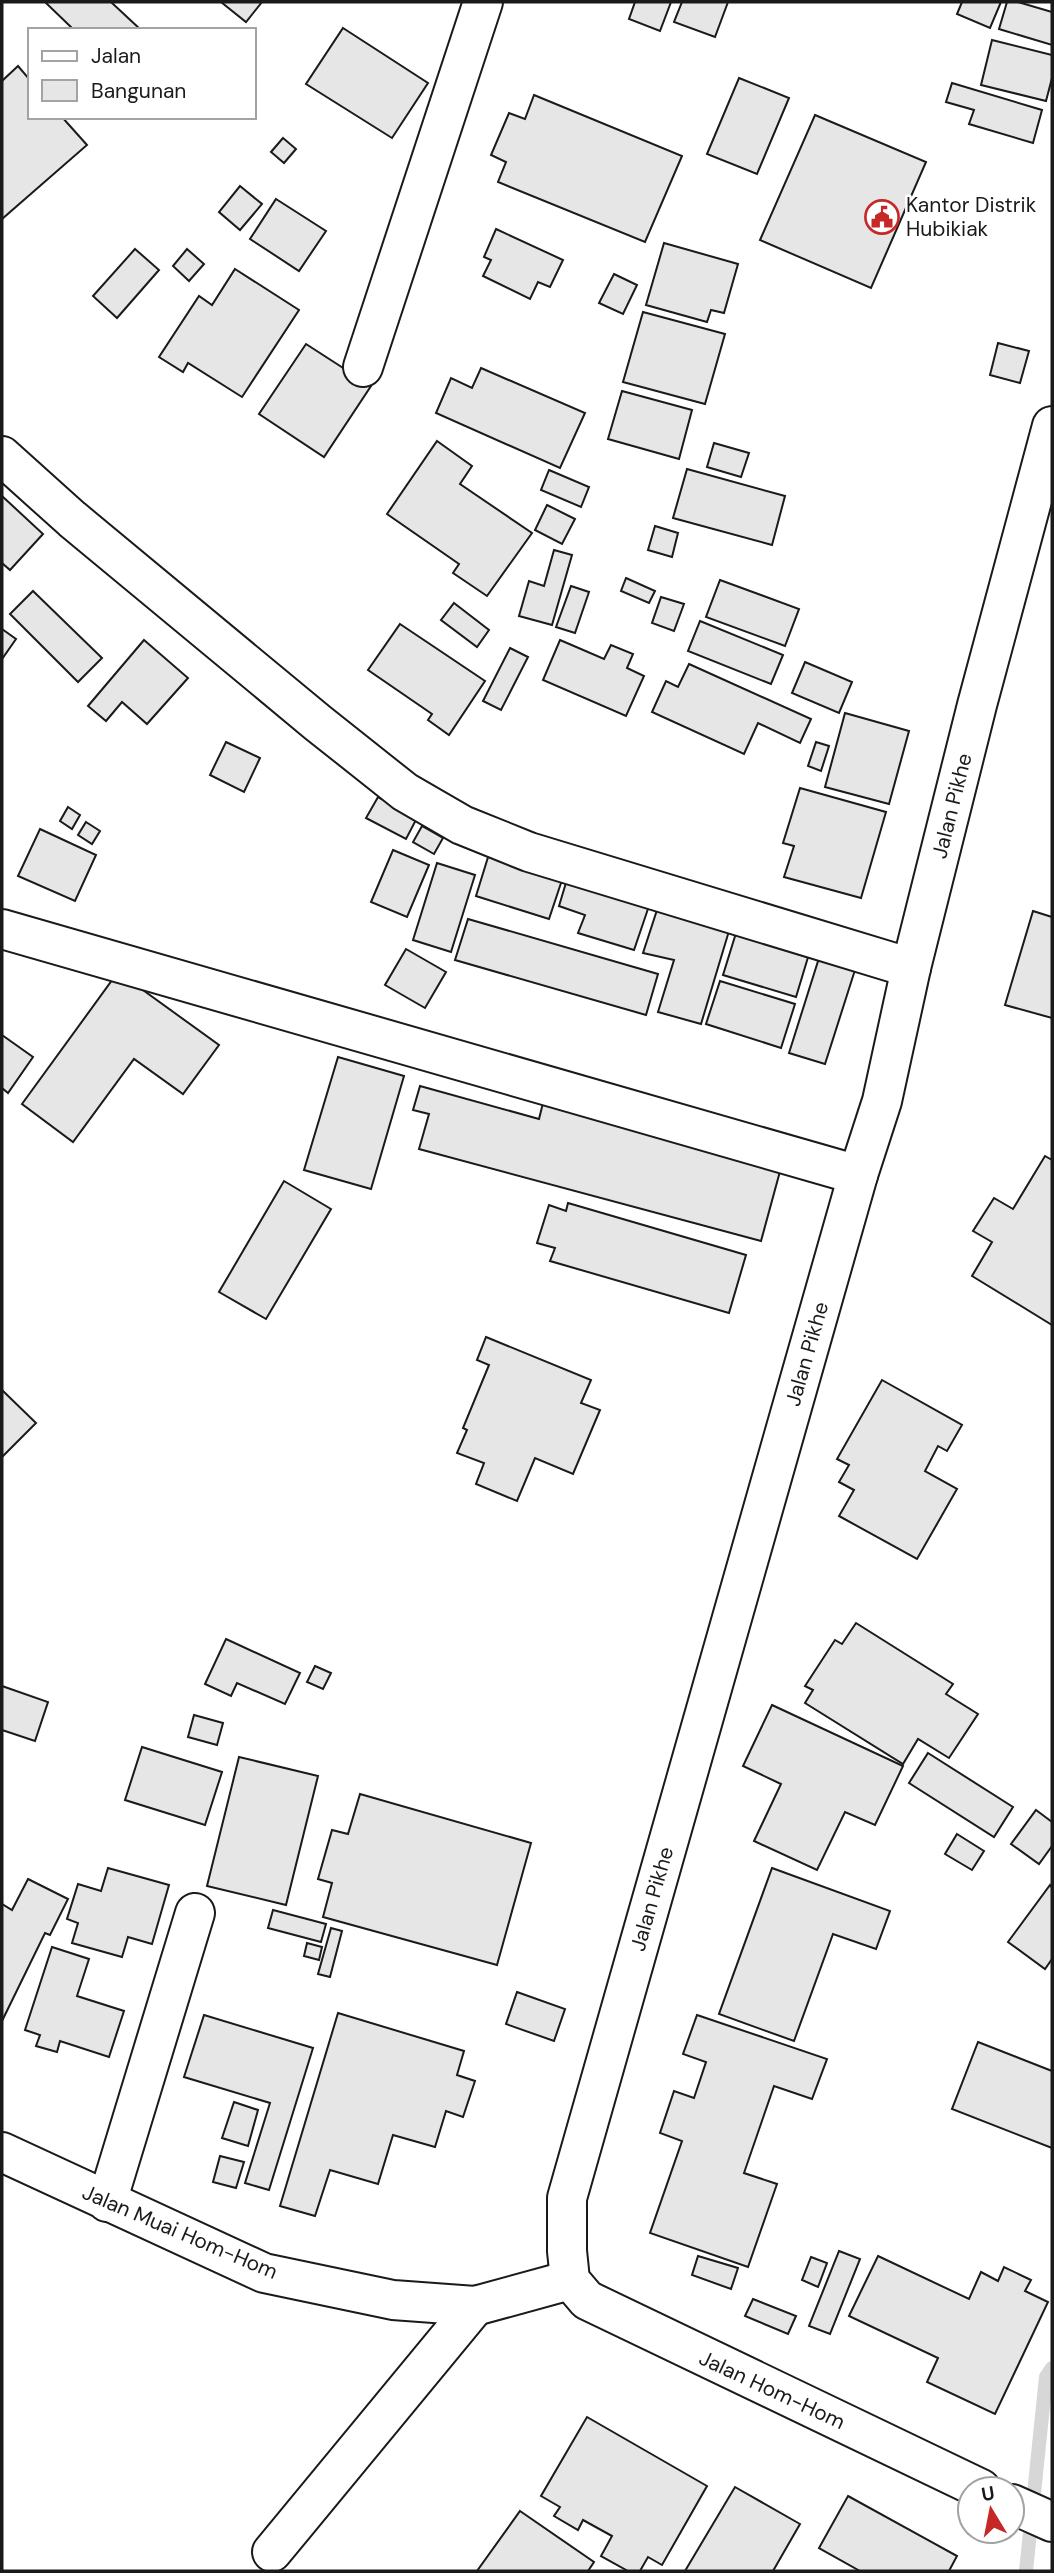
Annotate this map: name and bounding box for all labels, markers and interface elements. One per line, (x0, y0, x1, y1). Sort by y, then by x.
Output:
legend (28, 28, 256, 119)
text: Jalan (91, 42, 141, 70)
text: Bangunan (91, 77, 186, 105)
place label: Kantor Distrik Hubikiak (906, 191, 1037, 243)
public building icon: Kantor Distrik Hubikiak (863, 198, 901, 236)
street label: Jalan Pikhe (925, 750, 979, 862)
street label: Jalan Pikhe (779, 1298, 835, 1410)
street label: Jalan Pikhe (624, 1843, 680, 1955)
street label: Jalan Muai Hom-Hom (78, 2178, 282, 2286)
street label: Jalan Hom-Hom (694, 2344, 850, 2436)
north arrow (956, 2475, 1026, 2545)
text: U (980, 2480, 997, 2507)

